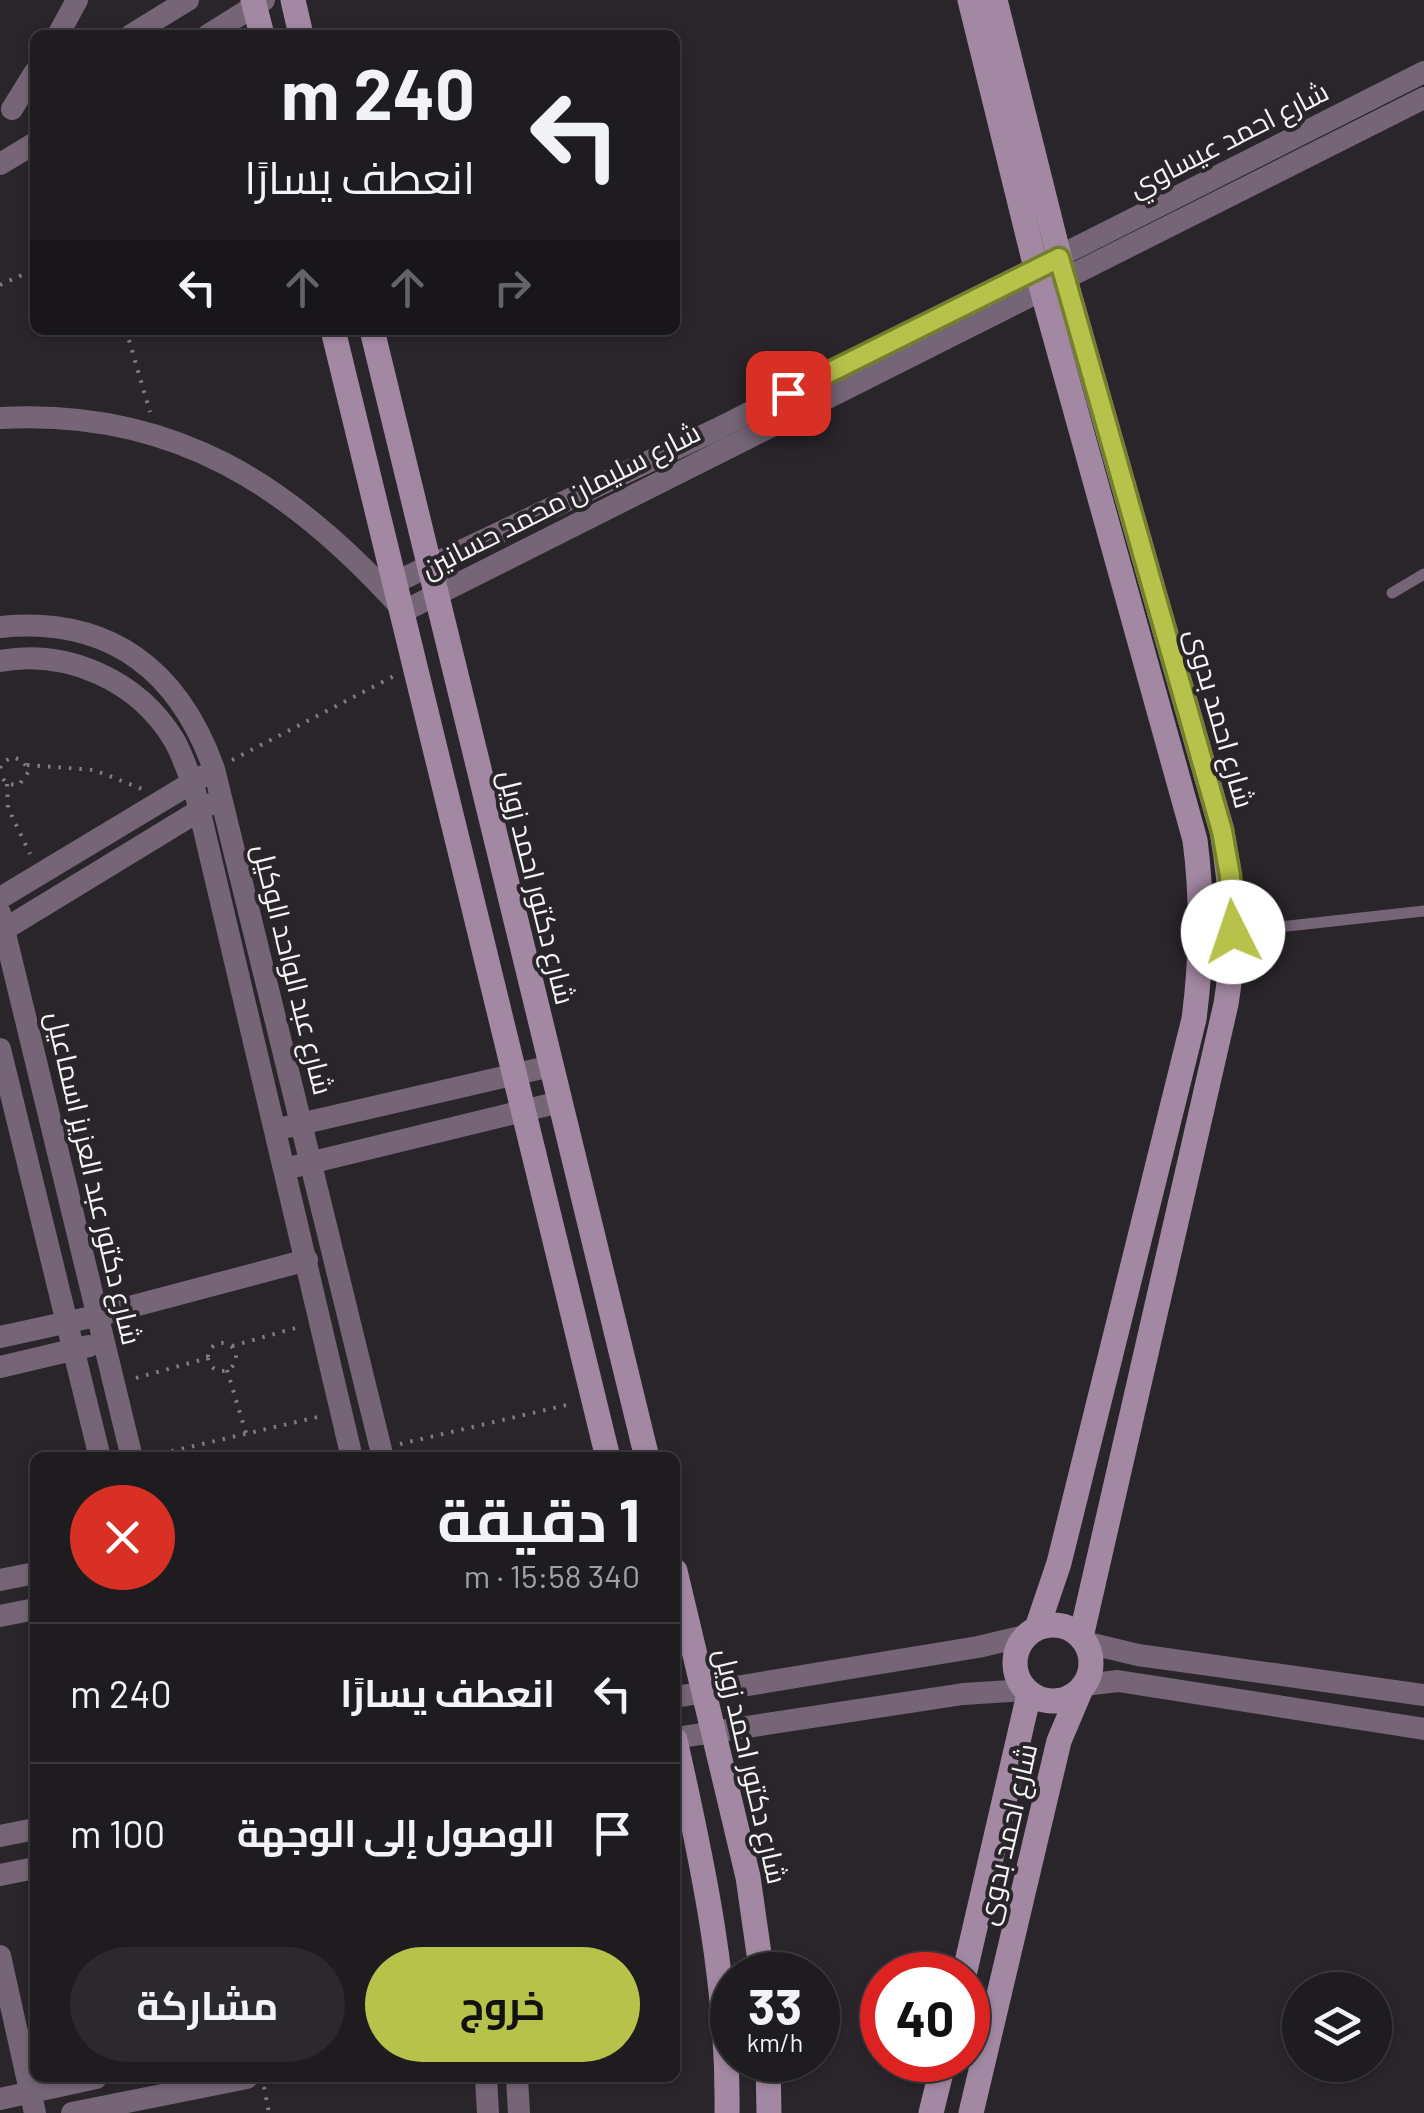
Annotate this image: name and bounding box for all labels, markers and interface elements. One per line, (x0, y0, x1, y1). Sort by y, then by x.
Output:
text: 240 m (281, 50, 475, 134)
icon: left (510, 70, 640, 200)
street label: شارع احمد عيساوي (1122, 73, 1336, 208)
text: انعطف يسارًا (244, 149, 475, 203)
icon: left (170, 260, 225, 315)
icon: ahead (275, 260, 330, 315)
icon: ahead (380, 260, 435, 315)
icon: right (485, 260, 540, 315)
pin (746, 351, 831, 436)
icon: arrive (761, 366, 816, 421)
street label: شارع سليمان محمد حسانين (415, 414, 707, 587)
street label: شارع احمد بدوى (1176, 624, 1263, 813)
street label: شارع دكتور احمد زويل (490, 766, 584, 1009)
street label: شارع عبد الواحد الوكيل (244, 840, 342, 1099)
position arrow (1181, 880, 1285, 984)
street label: شارع دكتور عبد العزيز اسماعيل (37, 1008, 150, 1349)
text: 1 دقيقة (437, 1482, 640, 1554)
button: close (70, 1485, 175, 1590)
text: 340 m · 15:58 (464, 1556, 640, 1594)
street label: شارع دكتور احمد زويل (705, 1645, 796, 1888)
icon: left (585, 1666, 640, 1721)
text: انعطف يسارًا (340, 1669, 555, 1715)
text: 240 m (70, 1670, 172, 1716)
street label: شارع احمد بدوى (969, 1740, 1046, 1929)
icon: arrive (585, 1806, 640, 1861)
text: الوصول إلى الوجهة (237, 1809, 555, 1855)
text: 100 m (70, 1810, 165, 1856)
button: مشاركة (70, 1947, 345, 2062)
button: خروج (365, 1947, 640, 2062)
speed limit sign: 40 (860, 1952, 990, 2082)
map controls (1282, 1972, 1392, 2082)
button: layers (1282, 1972, 1392, 2082)
text: 33 (748, 1975, 802, 2035)
text: km/h (747, 2027, 803, 2057)

